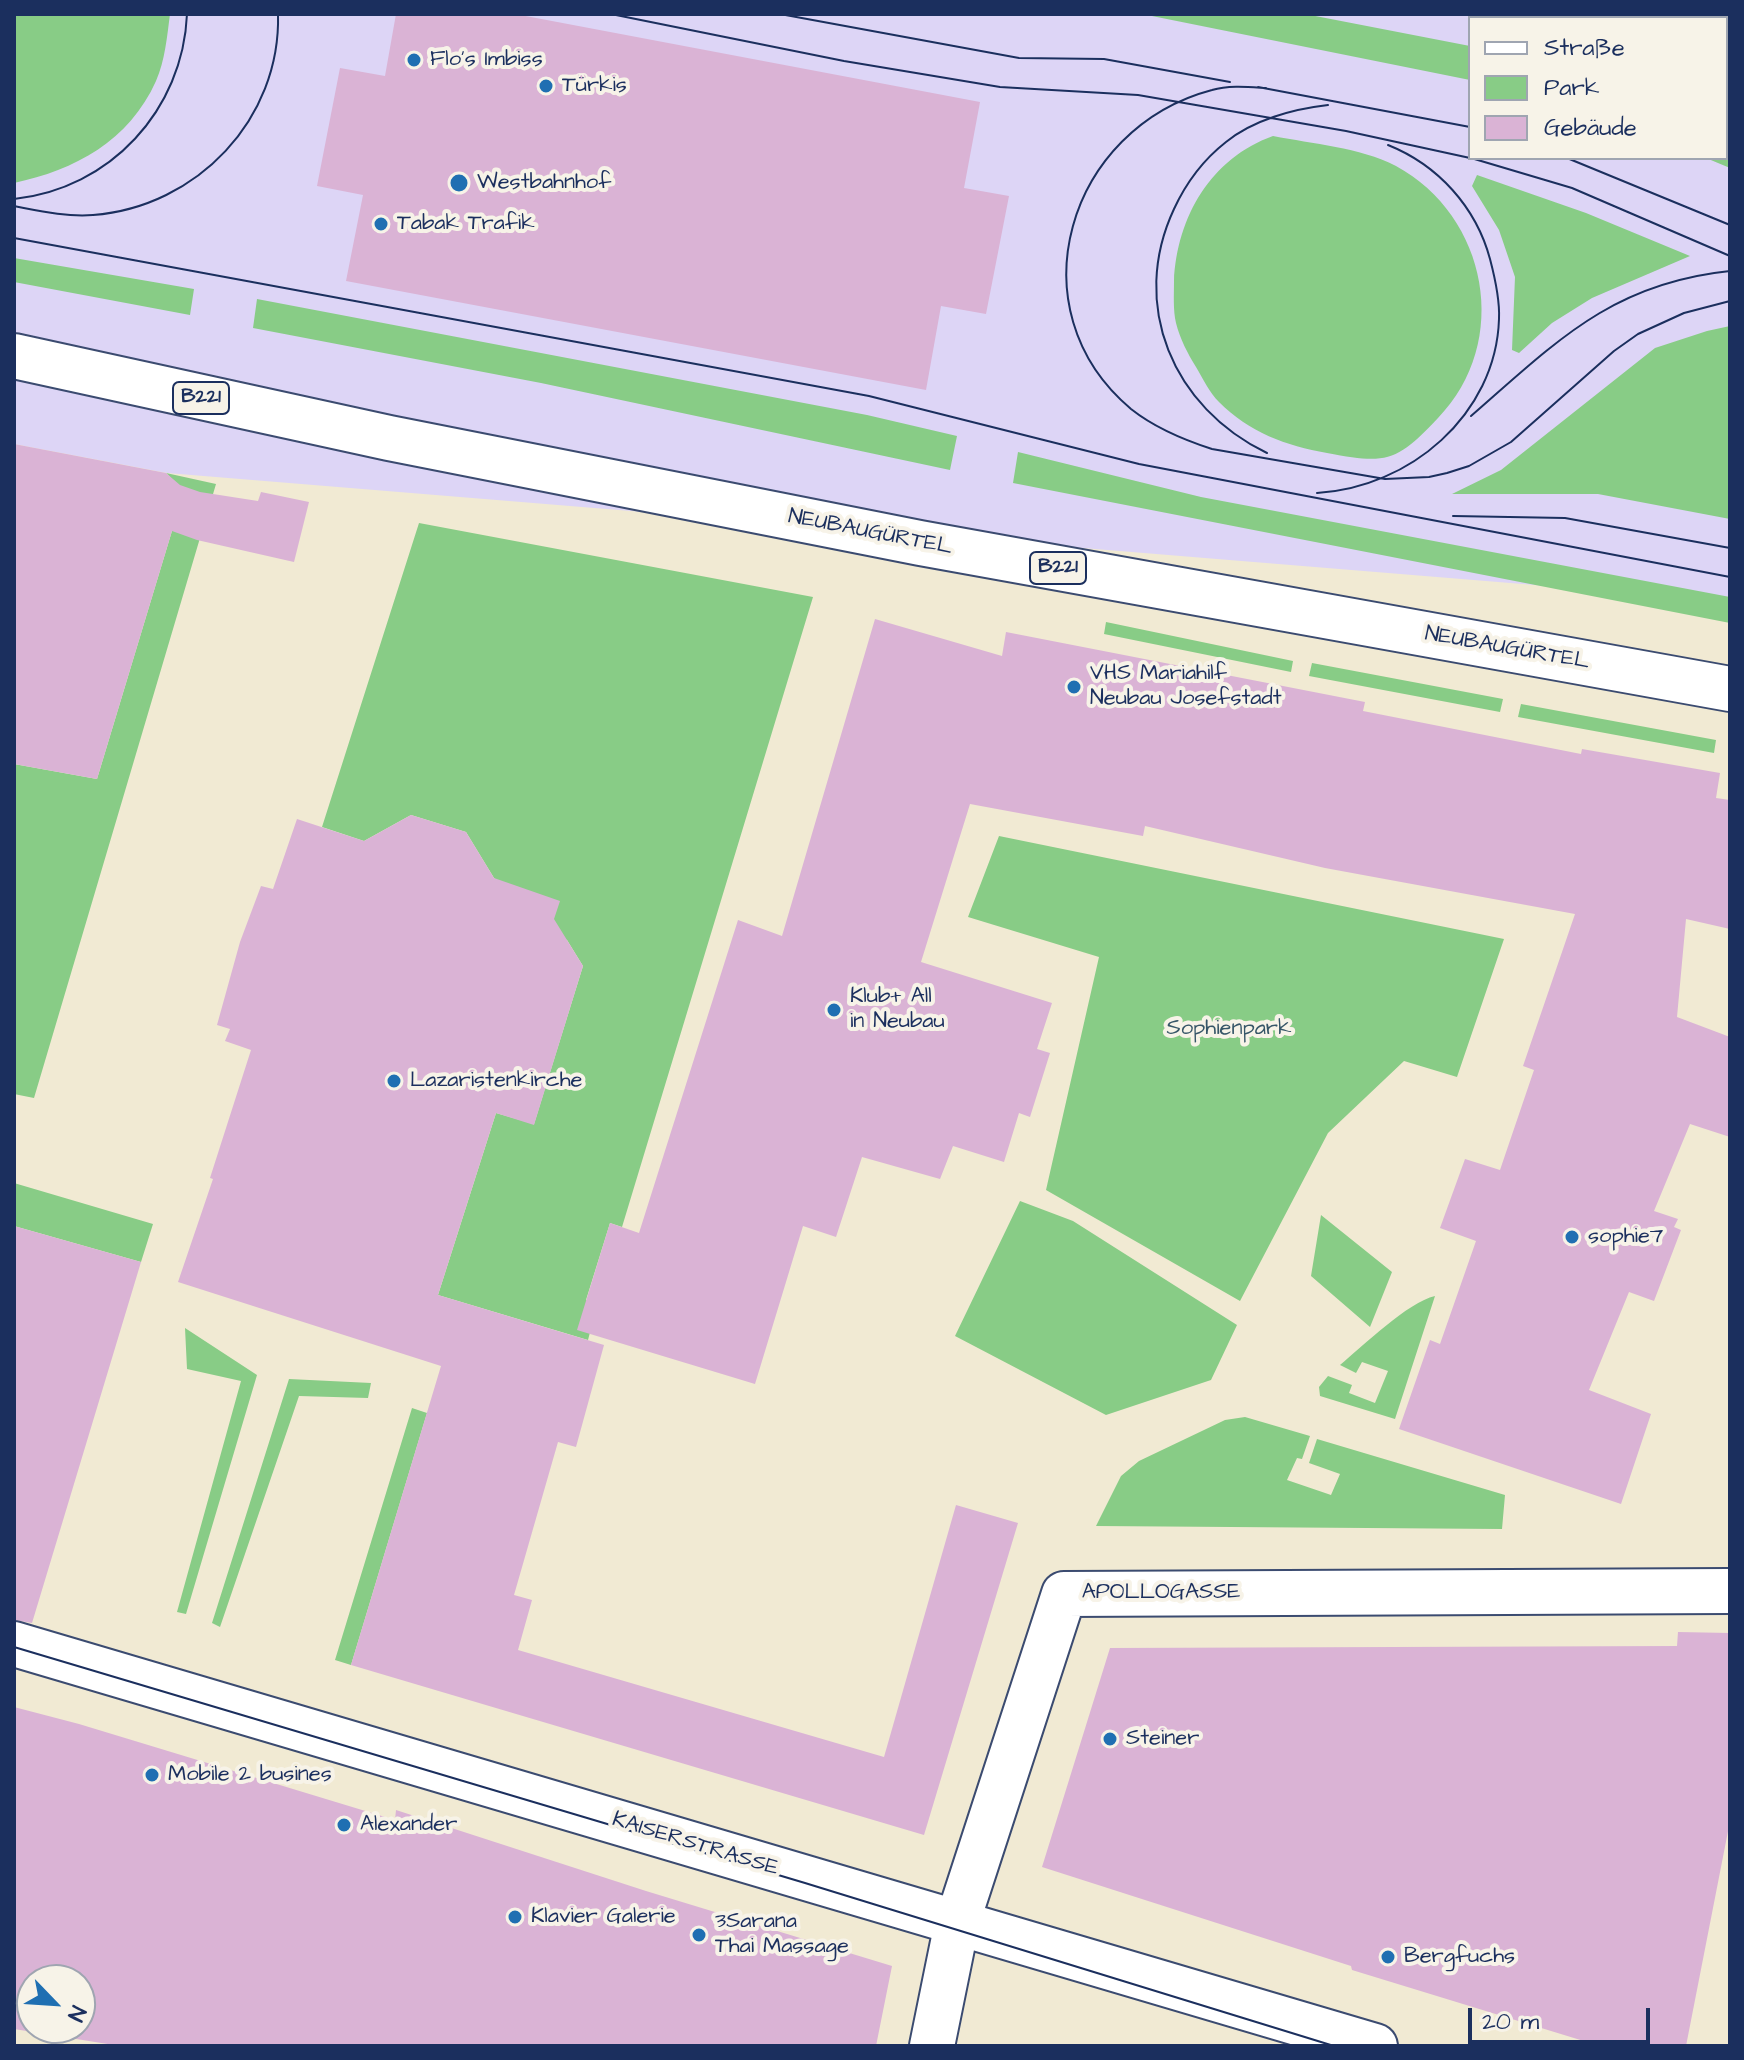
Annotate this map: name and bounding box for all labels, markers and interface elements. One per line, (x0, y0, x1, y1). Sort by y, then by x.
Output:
legend (1468, 16, 1728, 160)
text: Straße (1544, 31, 1625, 65)
place label: Flo's Imbiss (430, 47, 543, 73)
marker: Flo's Imbiss (405, 51, 423, 69)
text: Park (1544, 71, 1600, 105)
place label: Türkis (562, 73, 627, 99)
marker: Türkis (537, 77, 555, 95)
text: Gebäude (1544, 111, 1637, 145)
place label: Westbahnhof (477, 170, 611, 196)
marker: Westbahnhof (448, 172, 470, 194)
place label: Tabak Trafik (397, 211, 535, 237)
marker: Tabak Trafik (372, 215, 390, 233)
road number: B221 (173, 382, 229, 414)
street label: NEUBAUGÜRTEL (786, 504, 954, 562)
road number: B221 (1030, 552, 1086, 584)
street label: NEUBAUGÜRTEL (1423, 622, 1591, 676)
place label: VHS Mariahilf Neubau Josefstadt (1090, 661, 1282, 712)
marker: VHS Mariahilf Neubau Josefstadt (1065, 678, 1083, 696)
place label: Klub+ All in Neubau (850, 984, 945, 1036)
marker: Klub+ All in Neubau (825, 1001, 843, 1019)
park label: Sophienpark (1167, 1016, 1291, 1042)
place label: Lazaristenkirche (410, 1068, 583, 1094)
marker: Lazaristenkirche (385, 1072, 403, 1090)
place label: sophie7 (1588, 1224, 1663, 1250)
marker: sophie7 (1563, 1228, 1581, 1246)
street label: APOLLOGASSE (1082, 1580, 1240, 1606)
place label: Steiner (1126, 1726, 1199, 1752)
marker: Steiner (1101, 1730, 1119, 1748)
place label: Mobile 2 busines (168, 1762, 332, 1788)
marker: Mobile 2 busines (143, 1766, 161, 1784)
street label: KAISERSTRASSE (609, 1807, 781, 1883)
place label: Alexander (360, 1812, 457, 1838)
marker: Alexander (335, 1816, 353, 1834)
place label: Klavier Galerie (531, 1904, 676, 1930)
marker: Klavier Galerie (506, 1908, 524, 1926)
place label: 3Sarana Thai Massage (715, 1909, 849, 1960)
marker: 3Sarana Thai Massage (690, 1926, 708, 1944)
place label: Bergfuchs (1404, 1944, 1515, 1970)
marker: Bergfuchs (1379, 1948, 1397, 1966)
north arrow (16, 1964, 96, 2044)
scale bar (1472, 1992, 1654, 2042)
text: N (59, 2001, 93, 2026)
text: 20 m (1482, 2005, 1539, 2039)

